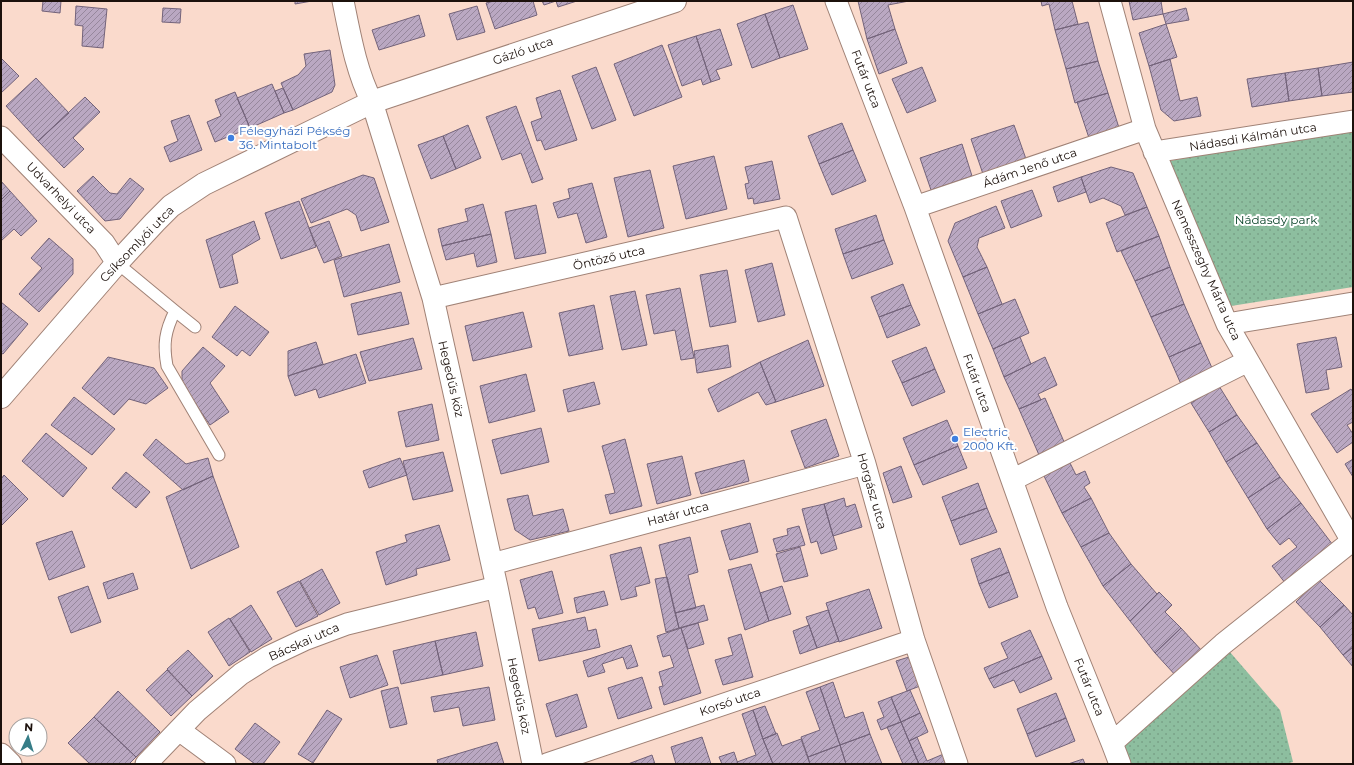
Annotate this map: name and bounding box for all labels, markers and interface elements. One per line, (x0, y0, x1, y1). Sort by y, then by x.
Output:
street label: Gázló utca (491, 33, 555, 68)
street label: Futár utca (848, 47, 885, 110)
street label: Nádasdi Kálmán utca (1188, 119, 1318, 154)
place label: Félegyházi Pékség 36. Mintabolt (239, 123, 351, 152)
marker: Félegyházi Pékség 36. Mintabolt (226, 133, 236, 143)
street label: Ádám Jenő utca (981, 144, 1079, 191)
street label: Udvarhelyi utca (23, 159, 99, 237)
street label: Nemesszeghy Márta utca (1169, 197, 1244, 343)
street label: Csíksomlyói utca (96, 202, 177, 285)
park label: Nádasdy park (1235, 212, 1318, 227)
street label: Öntöző utca (571, 242, 646, 273)
street label: Hegedűs köz (435, 339, 468, 419)
street label: Futár utca (960, 351, 995, 414)
place label: Electric 2000 Kft. (963, 424, 1017, 453)
marker: Electric 2000 Kft. (950, 434, 960, 444)
street label: Horgász utca (854, 451, 891, 531)
street label: Határ utca (645, 498, 710, 529)
street label: Bácskai utca (266, 619, 341, 664)
street label: Futár utca (1071, 655, 1108, 718)
street label: Hegedűs köz (505, 656, 534, 736)
street label: Korsó utca (697, 684, 762, 719)
north arrow (8, 717, 48, 757)
text: N (24, 720, 34, 734)

